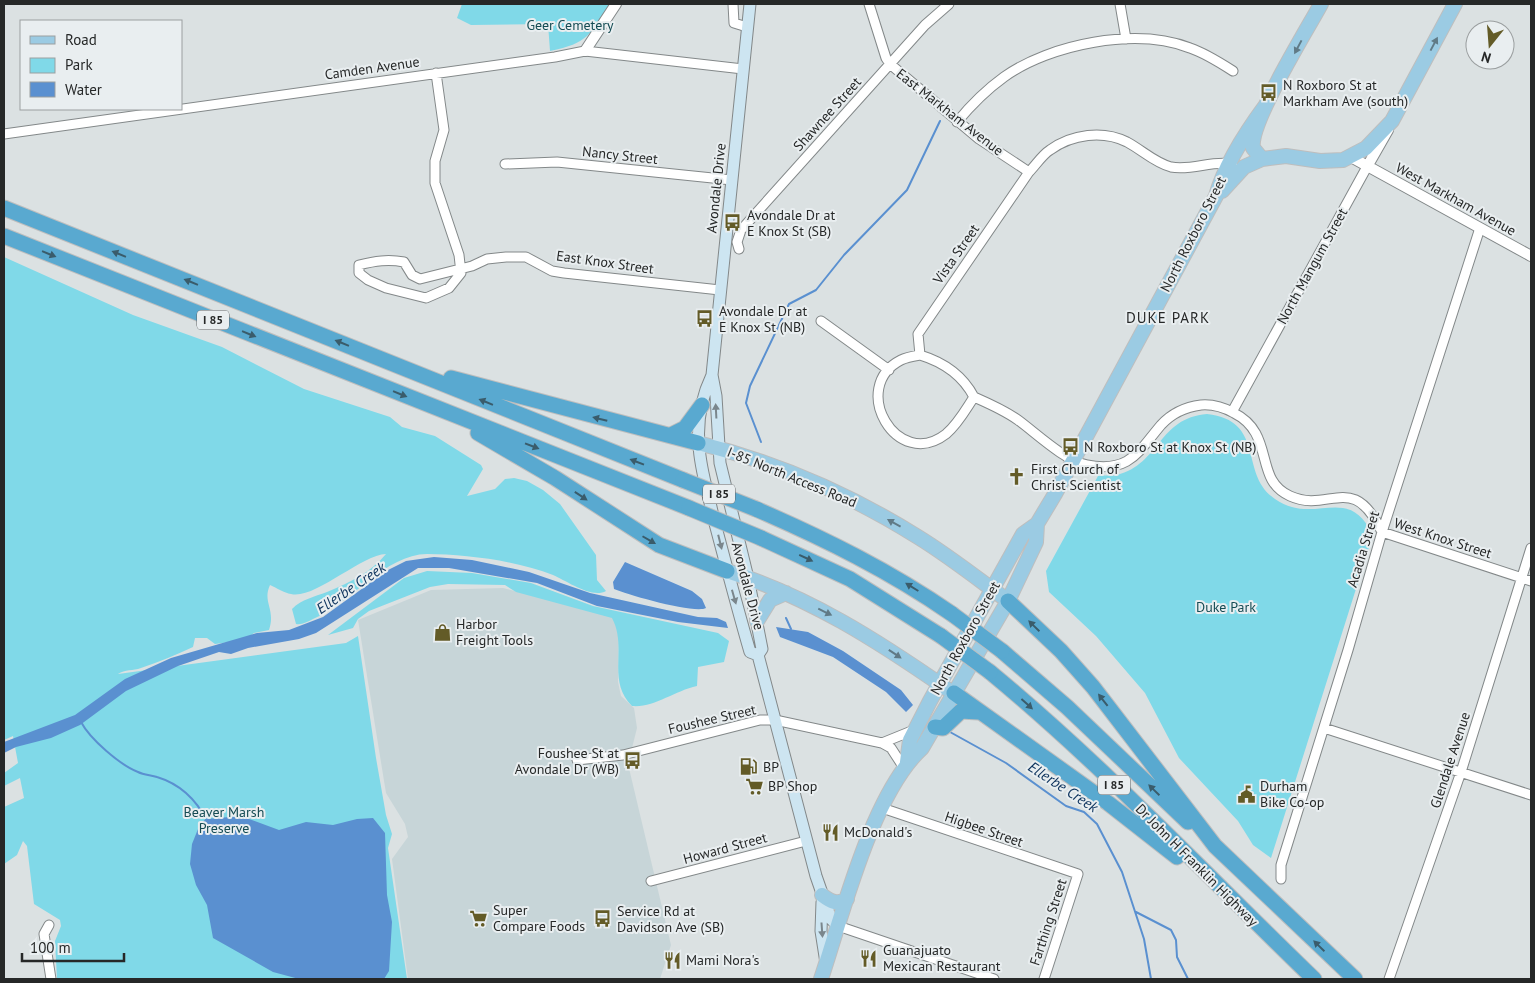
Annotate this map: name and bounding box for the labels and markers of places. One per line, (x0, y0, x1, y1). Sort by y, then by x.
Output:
place label: N Roxboro St at Markham Ave (south) (1283, 76, 1408, 110)
bus stop icon: N Roxboro St at Markham Ave (south) (1259, 83, 1279, 103)
place label: Avondale Dr at E Knox St (SB) (747, 206, 835, 240)
bus stop icon: Avondale Dr at E Knox St (SB) (723, 213, 743, 233)
place label: Avondale Dr at E Knox St (NB) (719, 302, 807, 336)
bus stop icon: Avondale Dr at E Knox St (NB) (695, 309, 715, 329)
bus stop icon: N Roxboro St at Knox St (NB) (1060, 437, 1080, 457)
place label: N Roxboro St at Knox St (NB) (1084, 438, 1257, 456)
place label: First Church of Christ Scientist (1031, 460, 1121, 494)
church icon: First Church of Christ Scientist (1007, 467, 1027, 487)
place label: Harbor Freight Tools (456, 615, 533, 649)
shop icon: Harbor Freight Tools (432, 622, 452, 642)
place label: Foushee St at Avondale Dr (WB) (515, 744, 619, 778)
bus stop icon: Foushee St at Avondale Dr (WB) (623, 751, 643, 771)
fuel station icon: BP (739, 757, 759, 777)
place label: BP (763, 758, 779, 776)
supermarket icon: BP Shop (744, 776, 764, 796)
place label: BP Shop (768, 777, 817, 795)
place label: Durham Bike Co-op (1260, 777, 1324, 811)
public building icon: Durham Bike Co-op (1236, 784, 1256, 804)
restaurant icon: McDonald's (820, 822, 840, 842)
place label: McDonald's (844, 823, 912, 841)
place label: Super Compare Foods (493, 901, 585, 935)
place label: Service Rd at Davidson Ave (SB) (617, 902, 724, 936)
supermarket icon: Super Compare Foods (469, 908, 489, 928)
bus stop icon: Service Rd at Davidson Ave (SB) (593, 909, 613, 929)
place label: Guanajuato Mexican Restaurant (883, 941, 1001, 975)
restaurant icon: Guanajuato Mexican Restaurant (859, 948, 879, 968)
restaurant icon: Mami Nora's (662, 950, 682, 970)
place label: Mami Nora's (686, 951, 760, 969)

